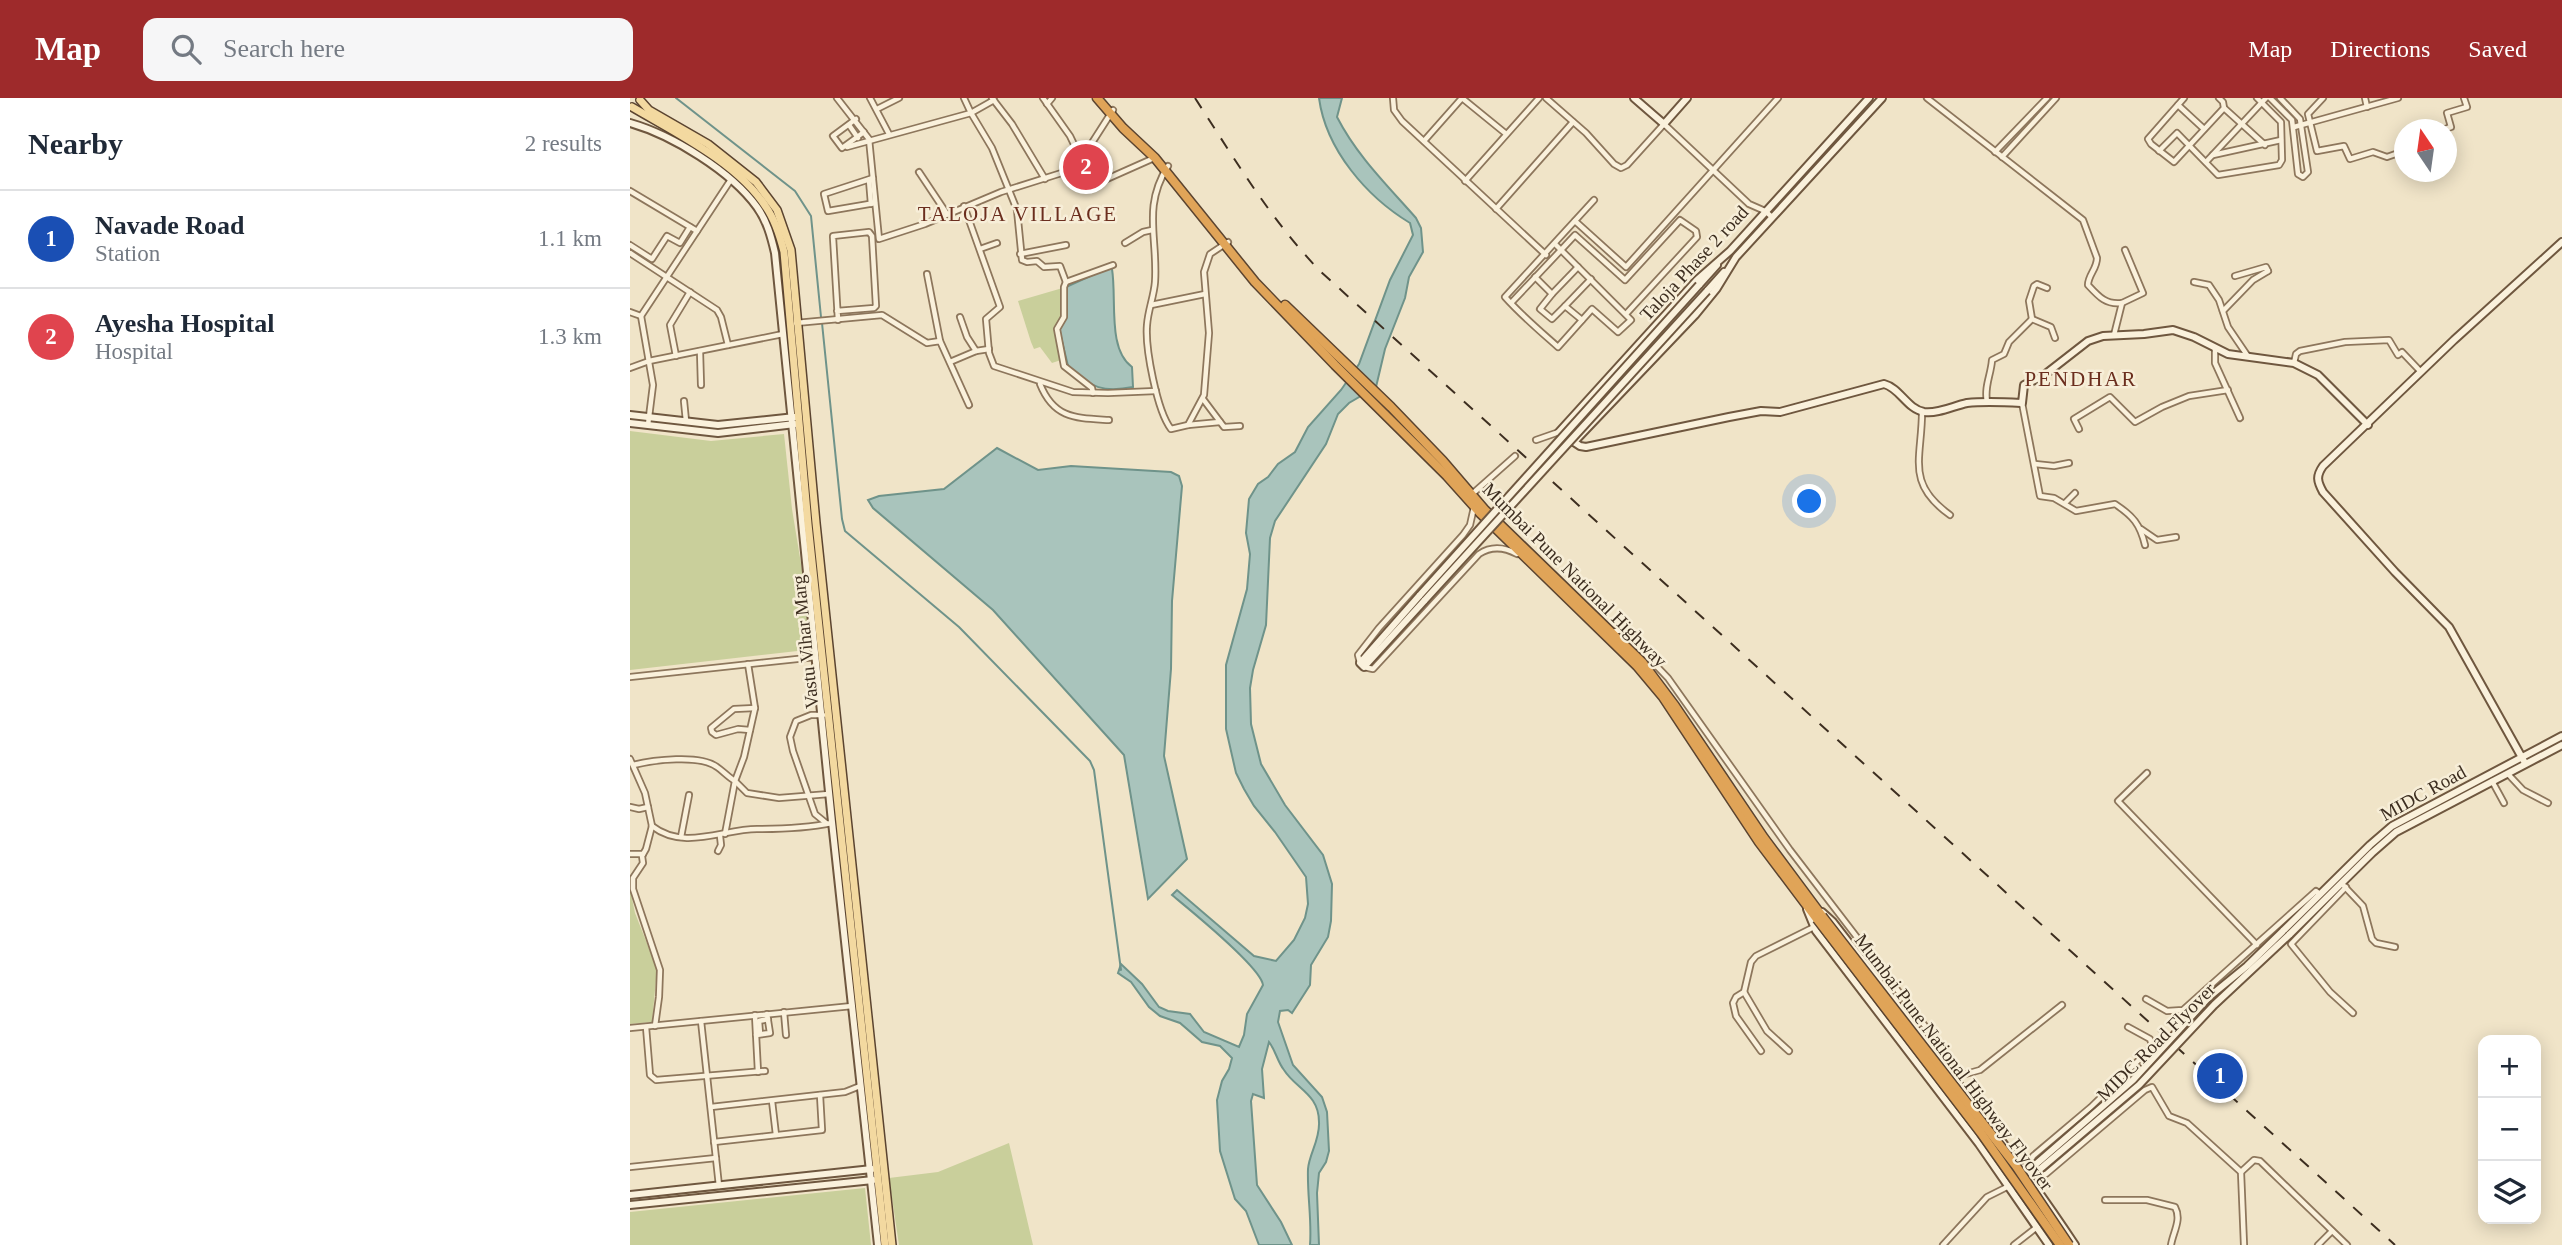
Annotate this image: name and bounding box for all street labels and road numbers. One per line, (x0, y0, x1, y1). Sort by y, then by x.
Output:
street label: Taloja Phase 2 road (1635, 201, 1753, 325)
street label: Mumbai Pune National Highway (1479, 479, 1672, 672)
street label: Vastu Vihar Marg (787, 574, 822, 710)
street label: MIDC Road (2377, 761, 2470, 825)
street label: Mumbai Pune National Highway Flyover (1851, 930, 2058, 1195)
street label: MIDC Road Flyover (2093, 978, 2220, 1105)

